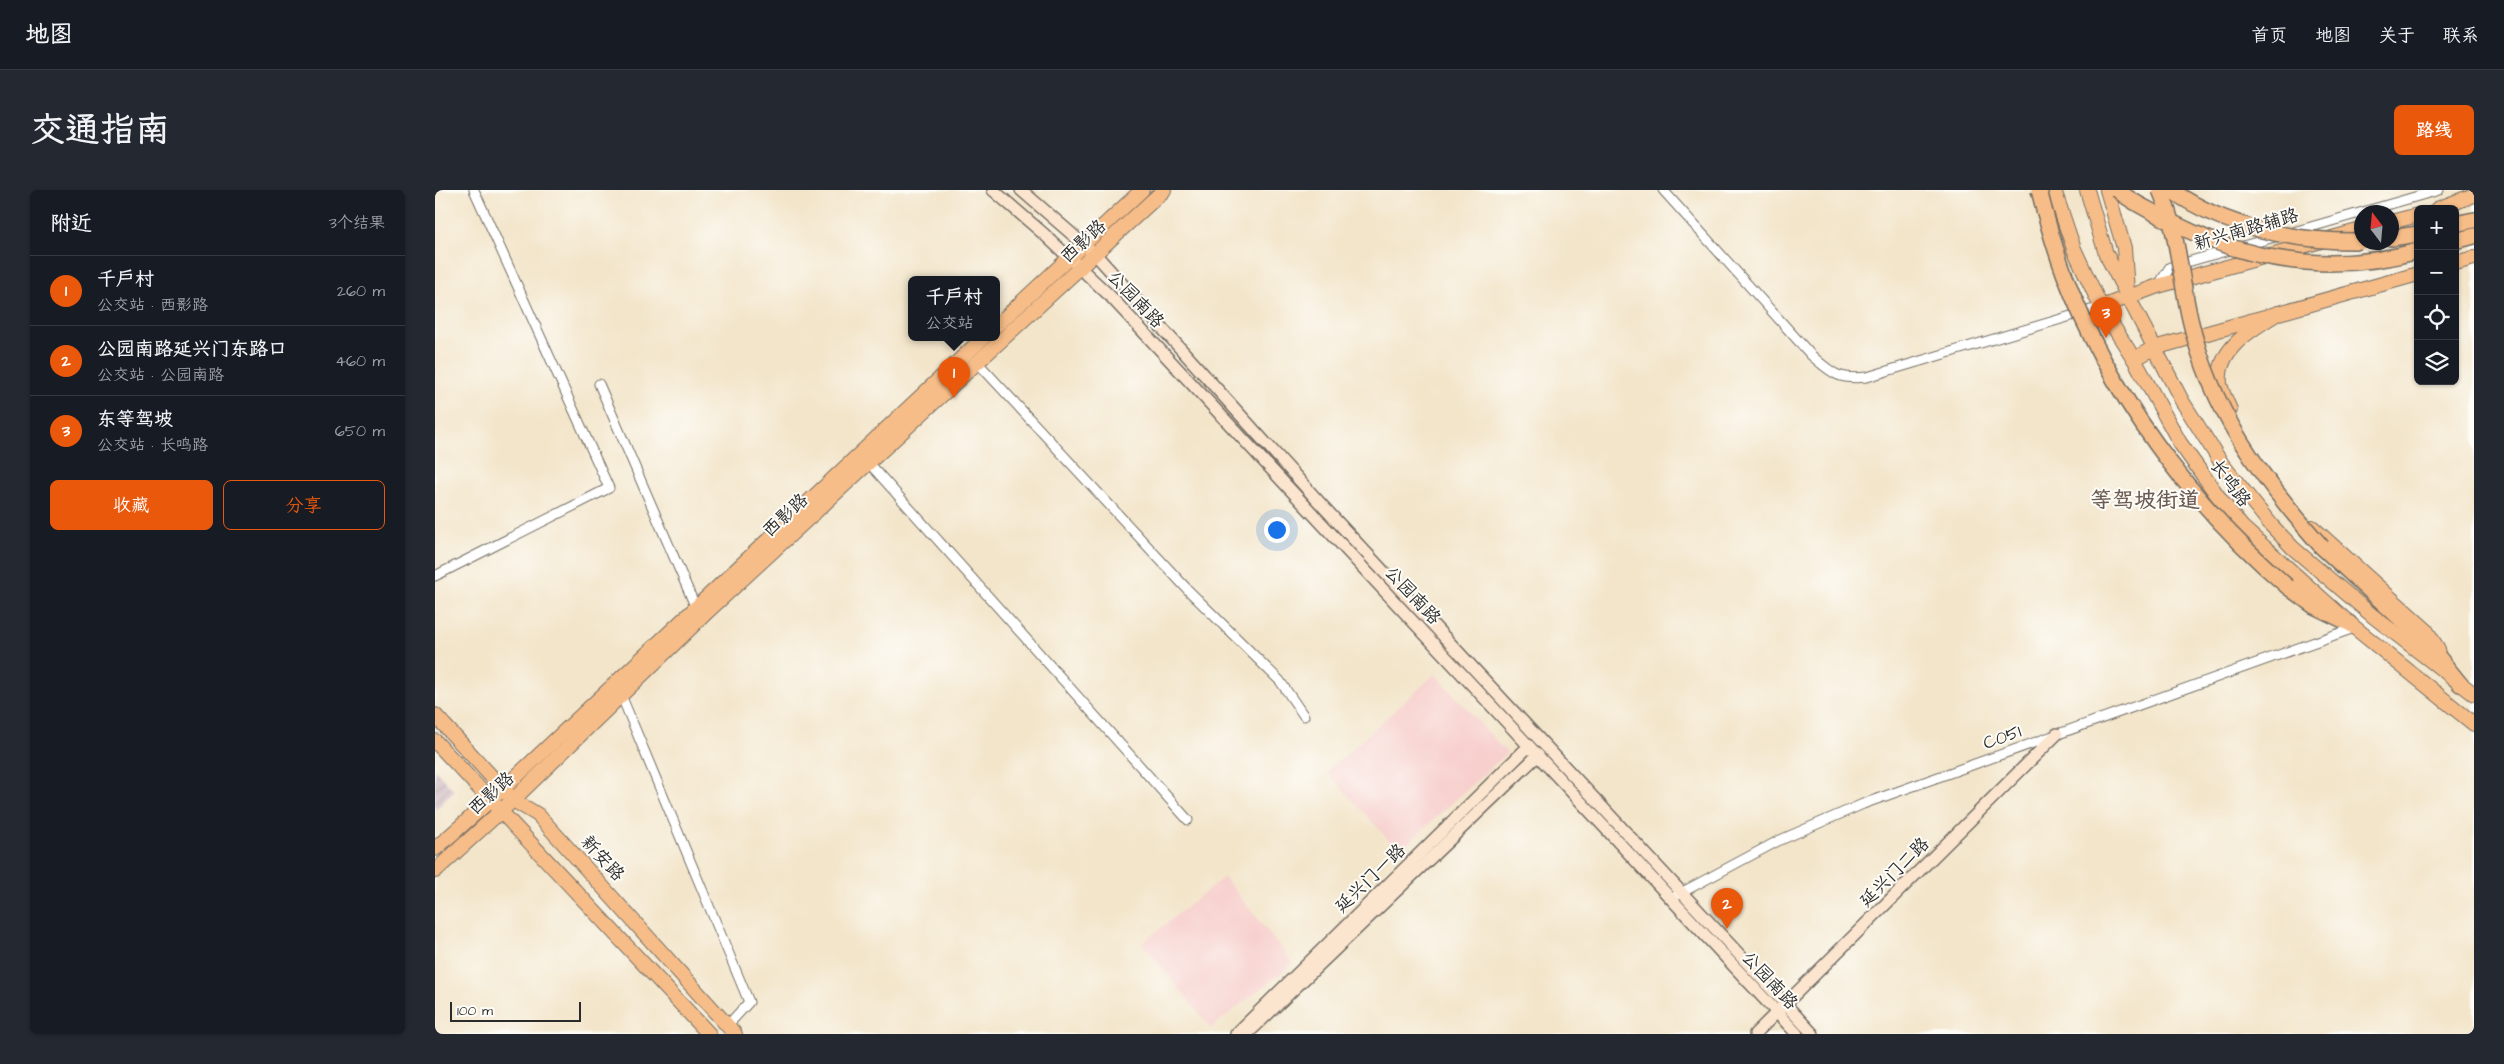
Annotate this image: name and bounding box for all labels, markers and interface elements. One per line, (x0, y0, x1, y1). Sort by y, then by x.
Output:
text: 地图 (25, 18, 73, 52)
text: 首页 (2251, 23, 2287, 48)
text: 地图 (2315, 23, 2351, 48)
text: 关于 (2379, 23, 2415, 48)
text: 联系 (2443, 23, 2479, 48)
button: 路线 (2394, 105, 2474, 155)
text: 交通指南 (30, 106, 170, 155)
street label: 新兴南路辅路 (2191, 203, 2301, 256)
north arrow (2354, 205, 2399, 250)
map controls (2414, 205, 2459, 385)
button: + (2414, 205, 2459, 250)
text: 附近 (50, 209, 92, 238)
text: 3个结果 (329, 212, 385, 234)
street label: 西影路 (1055, 214, 1112, 269)
button: − (2414, 250, 2459, 295)
street label: 公园南路 (1102, 265, 1170, 334)
text: 千户村 (97, 266, 154, 293)
popup (908, 276, 1000, 341)
text: 1 (65, 280, 67, 302)
text: 260 m (337, 280, 385, 302)
text: 千户村 (925, 284, 983, 311)
text: 公交站 · 西影路 (97, 294, 208, 316)
button: locate (2414, 295, 2459, 340)
pin: 3 (2090, 297, 2122, 338)
text: 公交站 (925, 312, 974, 334)
text: 公园南路延兴门东路口 (97, 336, 287, 363)
button: layers (2414, 340, 2459, 385)
text: 2 (61, 350, 71, 372)
text: 460 m (335, 350, 385, 372)
pin: 1 (938, 357, 970, 398)
text: 公交站 · 公园南路 (97, 364, 224, 386)
text: 东等驾坡 (97, 406, 173, 433)
text: 3 (62, 420, 70, 442)
text: 650 m (335, 420, 385, 442)
text: 公交站 · 长鸣路 (97, 434, 208, 456)
street label: 长鸣路 (2204, 454, 2257, 512)
button: 收藏 (50, 480, 213, 530)
button: 分享 (223, 480, 385, 530)
district label: 等驾坡街道 (2090, 485, 2200, 516)
street label: 西影路 (757, 488, 814, 543)
your location (1264, 517, 1290, 543)
street label: 公园南路 (1379, 560, 1446, 630)
street label: C051 (1979, 719, 2025, 756)
street label: 西影路 (463, 766, 520, 821)
street label: 新安路 (575, 830, 630, 887)
street label: 延兴门二路 (1854, 832, 1935, 913)
street label: 延兴门一路 (1329, 838, 1411, 919)
pin: 2 (1711, 888, 1743, 929)
street label: 公园南路 (1736, 945, 1803, 1015)
scale bar (450, 999, 581, 1022)
text: 100 m (457, 1001, 493, 1021)

